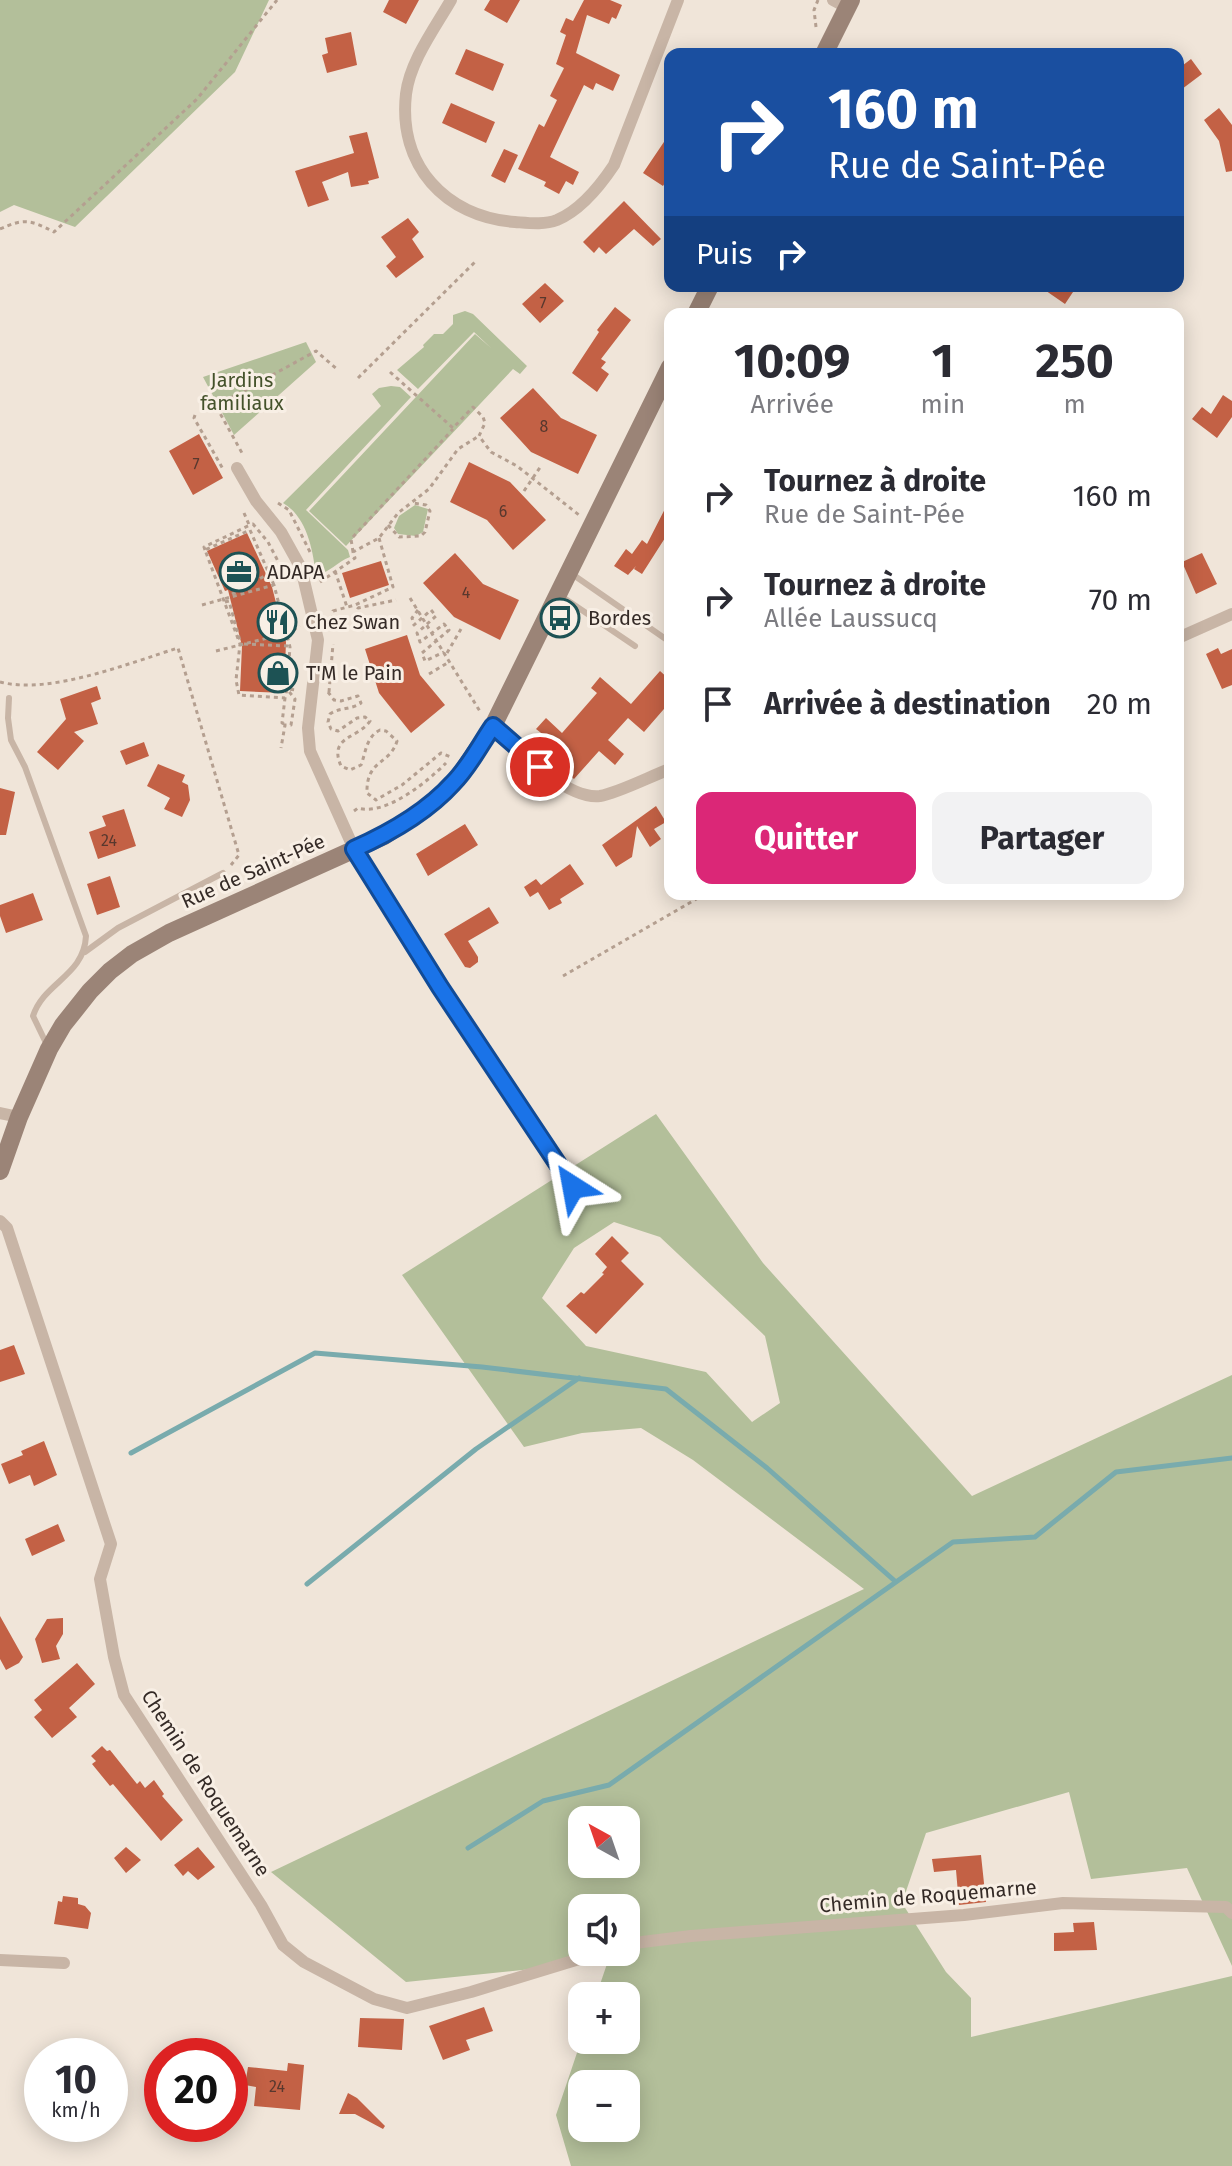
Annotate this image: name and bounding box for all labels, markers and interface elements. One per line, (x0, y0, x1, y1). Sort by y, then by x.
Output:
text: 160 m (828, 76, 979, 143)
icon: right (696, 80, 800, 184)
text: Rue de Saint-Pée (828, 144, 1106, 188)
icon: right (769, 232, 813, 276)
text: Puis (696, 236, 753, 272)
house number: 7 (539, 294, 547, 313)
text: 10:09 (734, 332, 850, 390)
text: 1 (932, 332, 954, 390)
text: 250 (1035, 332, 1114, 390)
park label: Jardins familiaux (200, 368, 284, 415)
text: Arrivée (751, 389, 834, 420)
text: min (920, 389, 965, 420)
text: m (1063, 389, 1086, 420)
house number: 8 (540, 417, 549, 436)
house number: 7 (192, 455, 200, 474)
text: Tournez à droite (764, 463, 986, 499)
icon: right (696, 474, 740, 518)
text: 160 m (1073, 478, 1152, 514)
text: Rue de Saint-Pée (764, 499, 965, 530)
house number: 6 (499, 502, 507, 521)
office icon: ADAPA (218, 551, 260, 593)
place label: ADAPA (267, 560, 325, 584)
text: Tournez à droite (764, 567, 986, 603)
icon: right (696, 578, 740, 622)
text: 70 m (1089, 582, 1152, 618)
house number: 4 (462, 583, 471, 602)
bus stop icon: Bordes (539, 597, 581, 639)
restaurant icon: Chez Swan (256, 601, 298, 643)
text: Allée Laussucq (764, 603, 938, 634)
place label: Bordes (588, 606, 651, 630)
place label: Chez Swan (305, 610, 400, 634)
shop icon: T'M le Pain (257, 652, 299, 694)
place label: T'M le Pain (306, 661, 403, 685)
icon: arrive (696, 682, 740, 726)
text: Arrivée à destination (764, 686, 1051, 722)
text: 20 m (1087, 686, 1152, 722)
pin (506, 733, 574, 801)
icon: arrive (518, 745, 562, 789)
button: Quitter (696, 792, 916, 884)
button: Partager (932, 792, 1152, 884)
street label: Rue de Saint-Pée (178, 829, 328, 913)
house number: 24 (101, 831, 117, 850)
position arrow (531, 1145, 615, 1229)
street label: Chemin de Roquemarne (137, 1685, 275, 1881)
north arrow (568, 1806, 640, 1878)
map controls (568, 1806, 640, 2142)
street label: Chemin de Roquemarne (818, 1875, 1038, 1917)
button: sound (568, 1894, 640, 1966)
button: + (568, 1982, 640, 2054)
speed limit sign: 20 (144, 2038, 248, 2142)
text: 10 (55, 2056, 97, 2104)
button: − (568, 2070, 640, 2142)
house number: 24 (269, 2077, 285, 2096)
text: km/h (51, 2098, 101, 2122)

